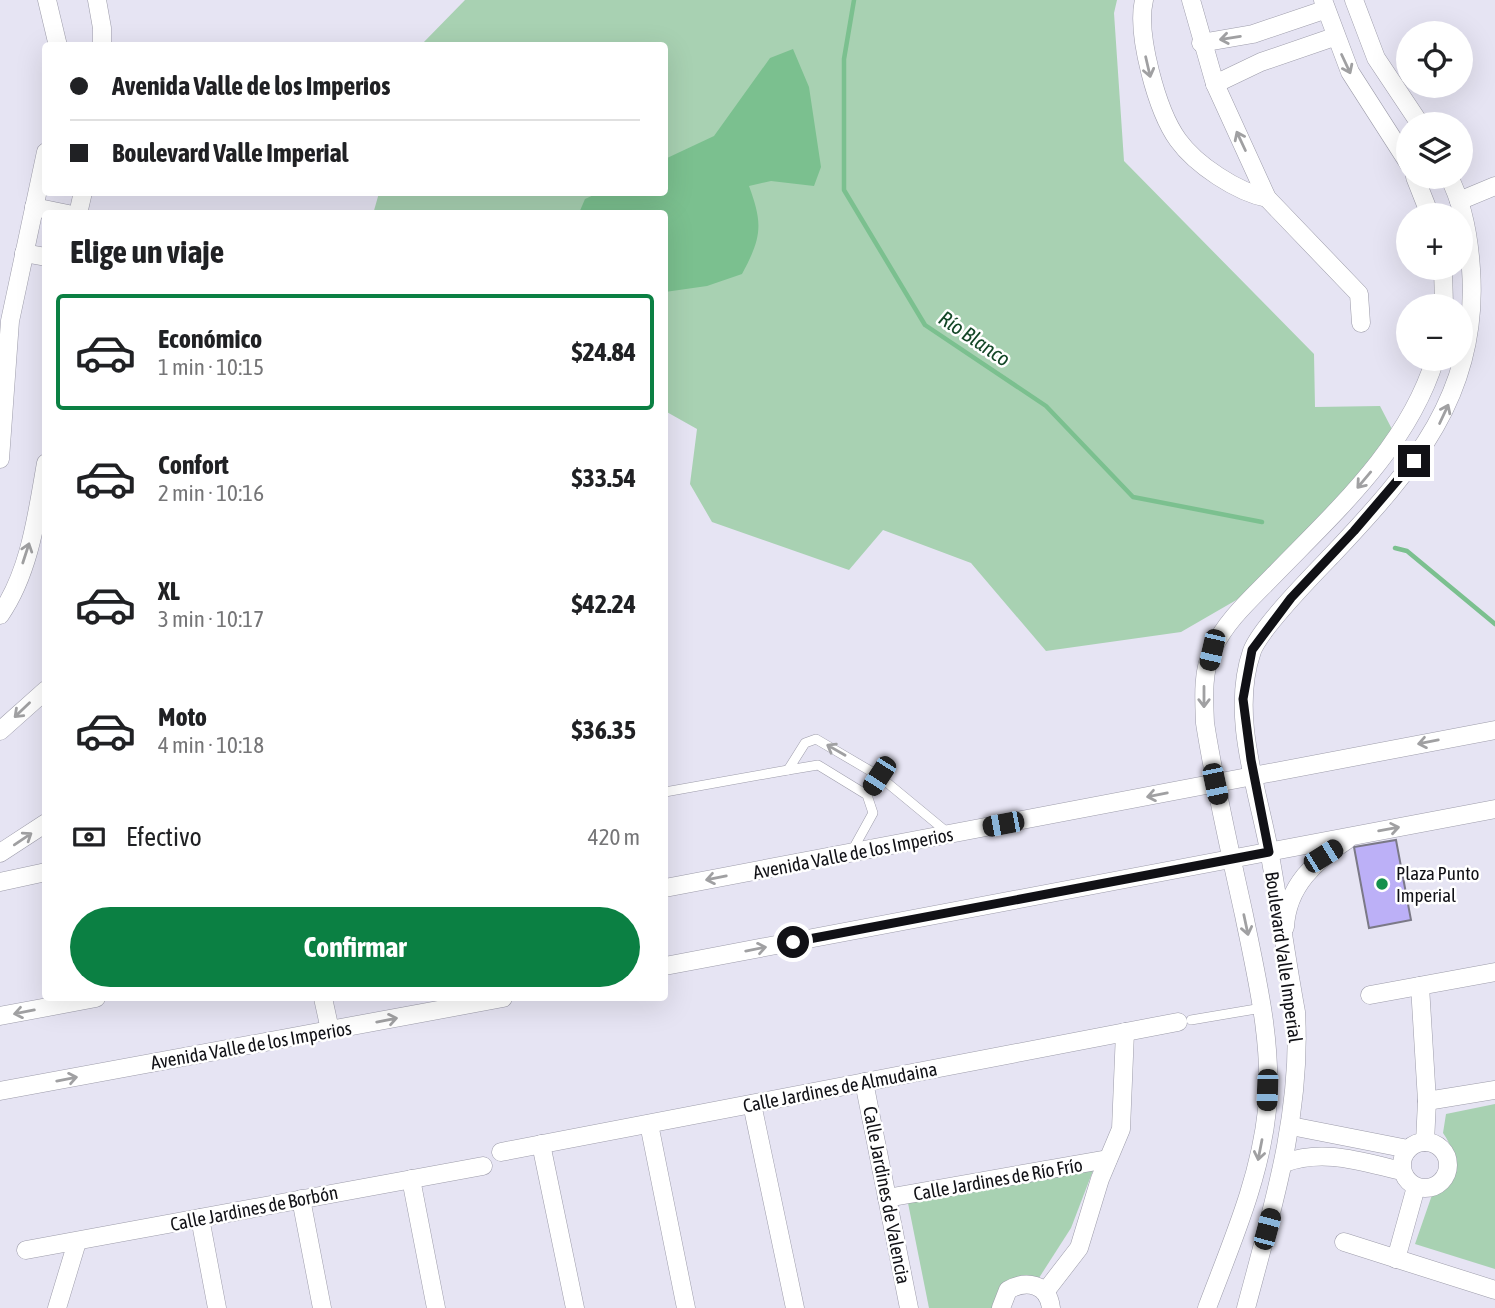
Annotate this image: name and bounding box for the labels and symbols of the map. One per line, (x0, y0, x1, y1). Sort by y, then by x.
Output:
one-way arrow (1219, 32, 1242, 45)
one-way arrow (1340, 53, 1354, 74)
one-way arrow (1142, 55, 1156, 78)
one-way arrow (1234, 131, 1247, 152)
water label: Río Blanco (935, 305, 1015, 371)
one-way arrow (1438, 404, 1451, 425)
route end (1398, 445, 1430, 477)
one-way arrow (1356, 471, 1372, 489)
one-way arrow (21, 542, 34, 564)
car (1198, 627, 1227, 673)
one-way arrow (1197, 685, 1211, 708)
one-way arrow (14, 702, 31, 719)
one-way arrow (1417, 736, 1440, 750)
one-way arrow (826, 743, 846, 757)
car (859, 753, 900, 799)
car (1201, 761, 1230, 807)
one-way arrow (1146, 789, 1168, 802)
car (981, 810, 1026, 838)
one-way arrow (1377, 822, 1400, 835)
street label: Avenida Valle de los Imperios (751, 823, 955, 883)
one-way arrow (13, 832, 33, 846)
car (1300, 836, 1347, 876)
place label: Plaza Punto Imperial (1396, 862, 1479, 906)
street label: Boulevard Valle Imperial (1261, 870, 1307, 1044)
one-way arrow (705, 872, 728, 886)
marker: Plaza Punto Imperial (1374, 876, 1390, 892)
one-way arrow (1239, 913, 1253, 936)
route start (777, 926, 809, 958)
one-way arrow (744, 942, 767, 955)
one-way arrow (13, 1005, 36, 1019)
one-way arrow (375, 1012, 398, 1026)
street label: Avenida Valle de los Imperios (149, 1016, 353, 1073)
street label: Calle Jardines de Almudaina (741, 1057, 939, 1117)
car (1256, 1069, 1279, 1111)
one-way arrow (55, 1072, 78, 1085)
street label: Calle Jardines de Valencia (859, 1104, 915, 1286)
one-way arrow (1253, 1138, 1266, 1161)
street label: Calle Jardines de Río Frío (912, 1153, 1084, 1205)
street label: Calle Jardines de Borbón (168, 1181, 340, 1235)
car (1252, 1206, 1283, 1252)

